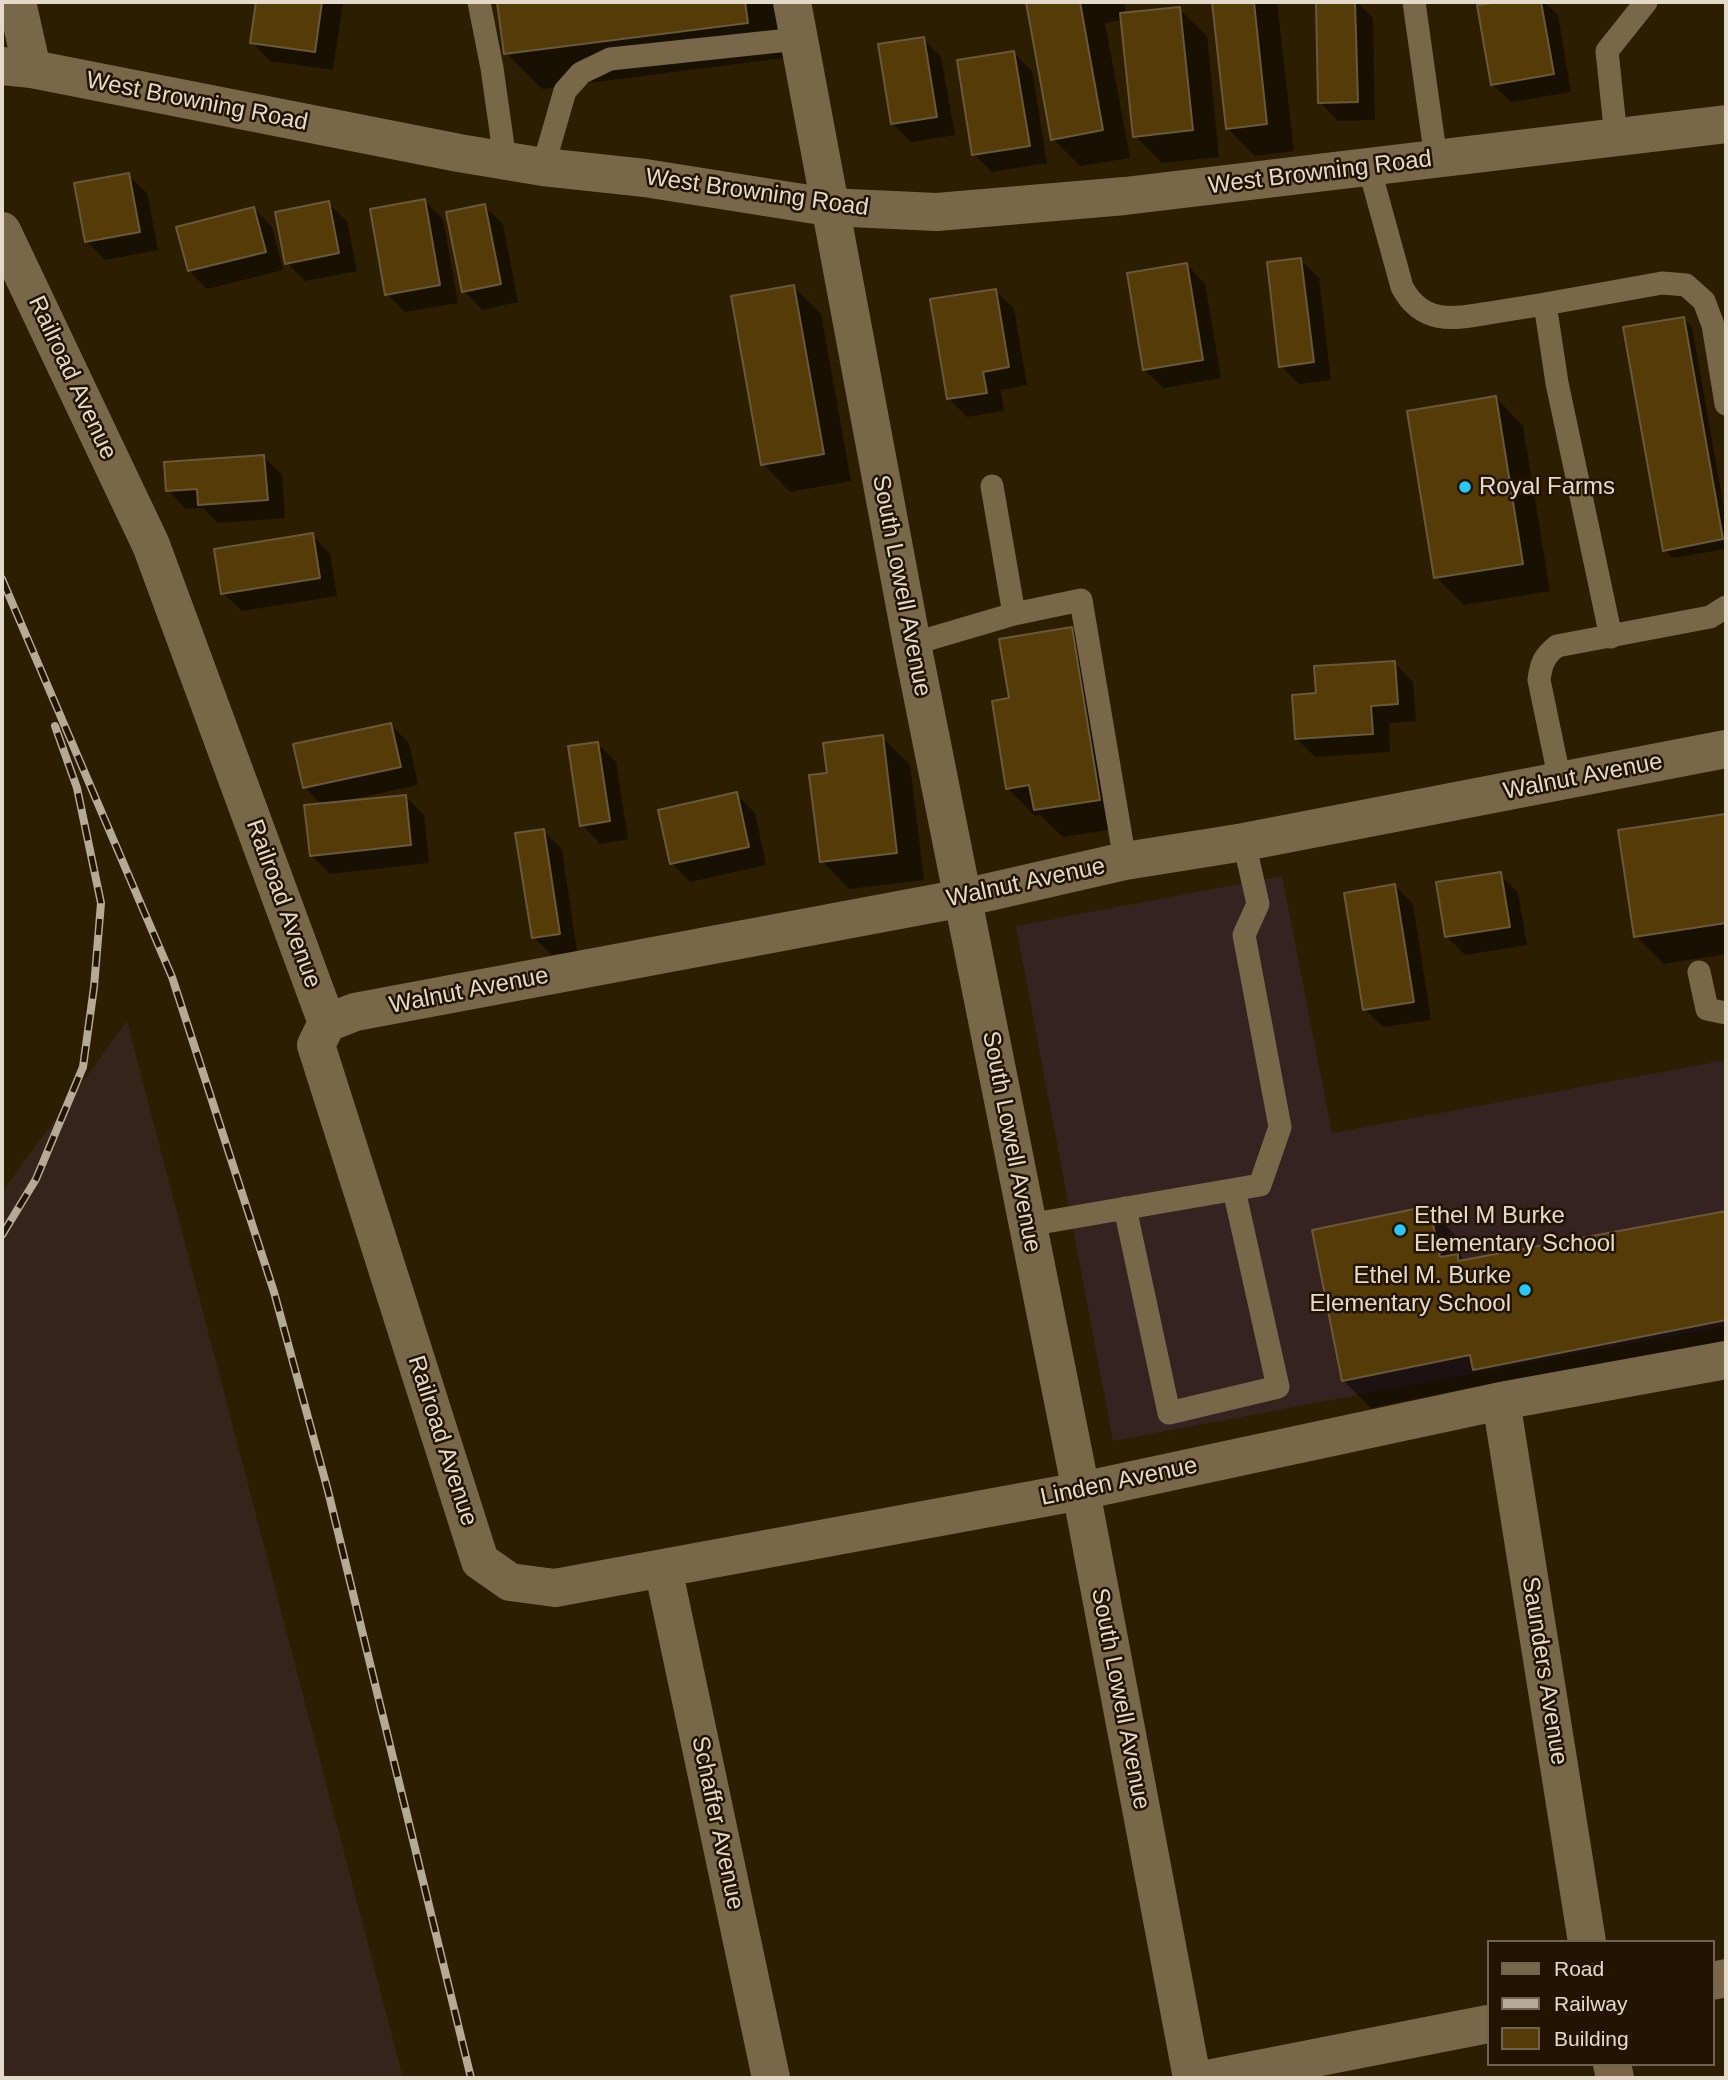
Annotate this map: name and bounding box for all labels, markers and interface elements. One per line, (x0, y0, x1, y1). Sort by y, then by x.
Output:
street label: West Browning Road (84, 66, 310, 138)
street label: West Browning Road (1207, 145, 1433, 201)
street label: West Browning Road (644, 163, 870, 223)
street label: Railroad Avenue (22, 292, 122, 464)
street label: South Lowell Avenue (865, 473, 937, 699)
place label: Royal Farms (1479, 473, 1615, 501)
marker: Royal Farms (1457, 479, 1473, 495)
street label: Walnut Avenue (1501, 747, 1665, 807)
street label: Railroad Avenue (239, 816, 327, 992)
street label: Walnut Avenue (944, 852, 1108, 914)
street label: Walnut Avenue (387, 961, 551, 1021)
street label: South Lowell Avenue (975, 1029, 1047, 1255)
place label: Ethel M Burke Elementary School (1414, 1202, 1615, 1258)
marker: Ethel M Burke Elementary School (1392, 1222, 1408, 1238)
place label: Ethel M. Burke Elementary School (1310, 1262, 1511, 1318)
marker: Ethel M. Burke Elementary School (1517, 1282, 1533, 1298)
street label: Railroad Avenue (401, 1352, 483, 1530)
street label: Linden Avenue (1038, 1451, 1200, 1513)
street label: Saunders Avenue (1515, 1575, 1573, 1767)
street label: South Lowell Avenue (1084, 1586, 1156, 1812)
street label: Schaffer Avenue (685, 1734, 749, 1912)
legend (1486, 1940, 1714, 2066)
text: Road (1554, 1957, 1604, 1980)
text: Railway (1554, 1992, 1628, 2015)
text: Building (1554, 2027, 1629, 2050)

